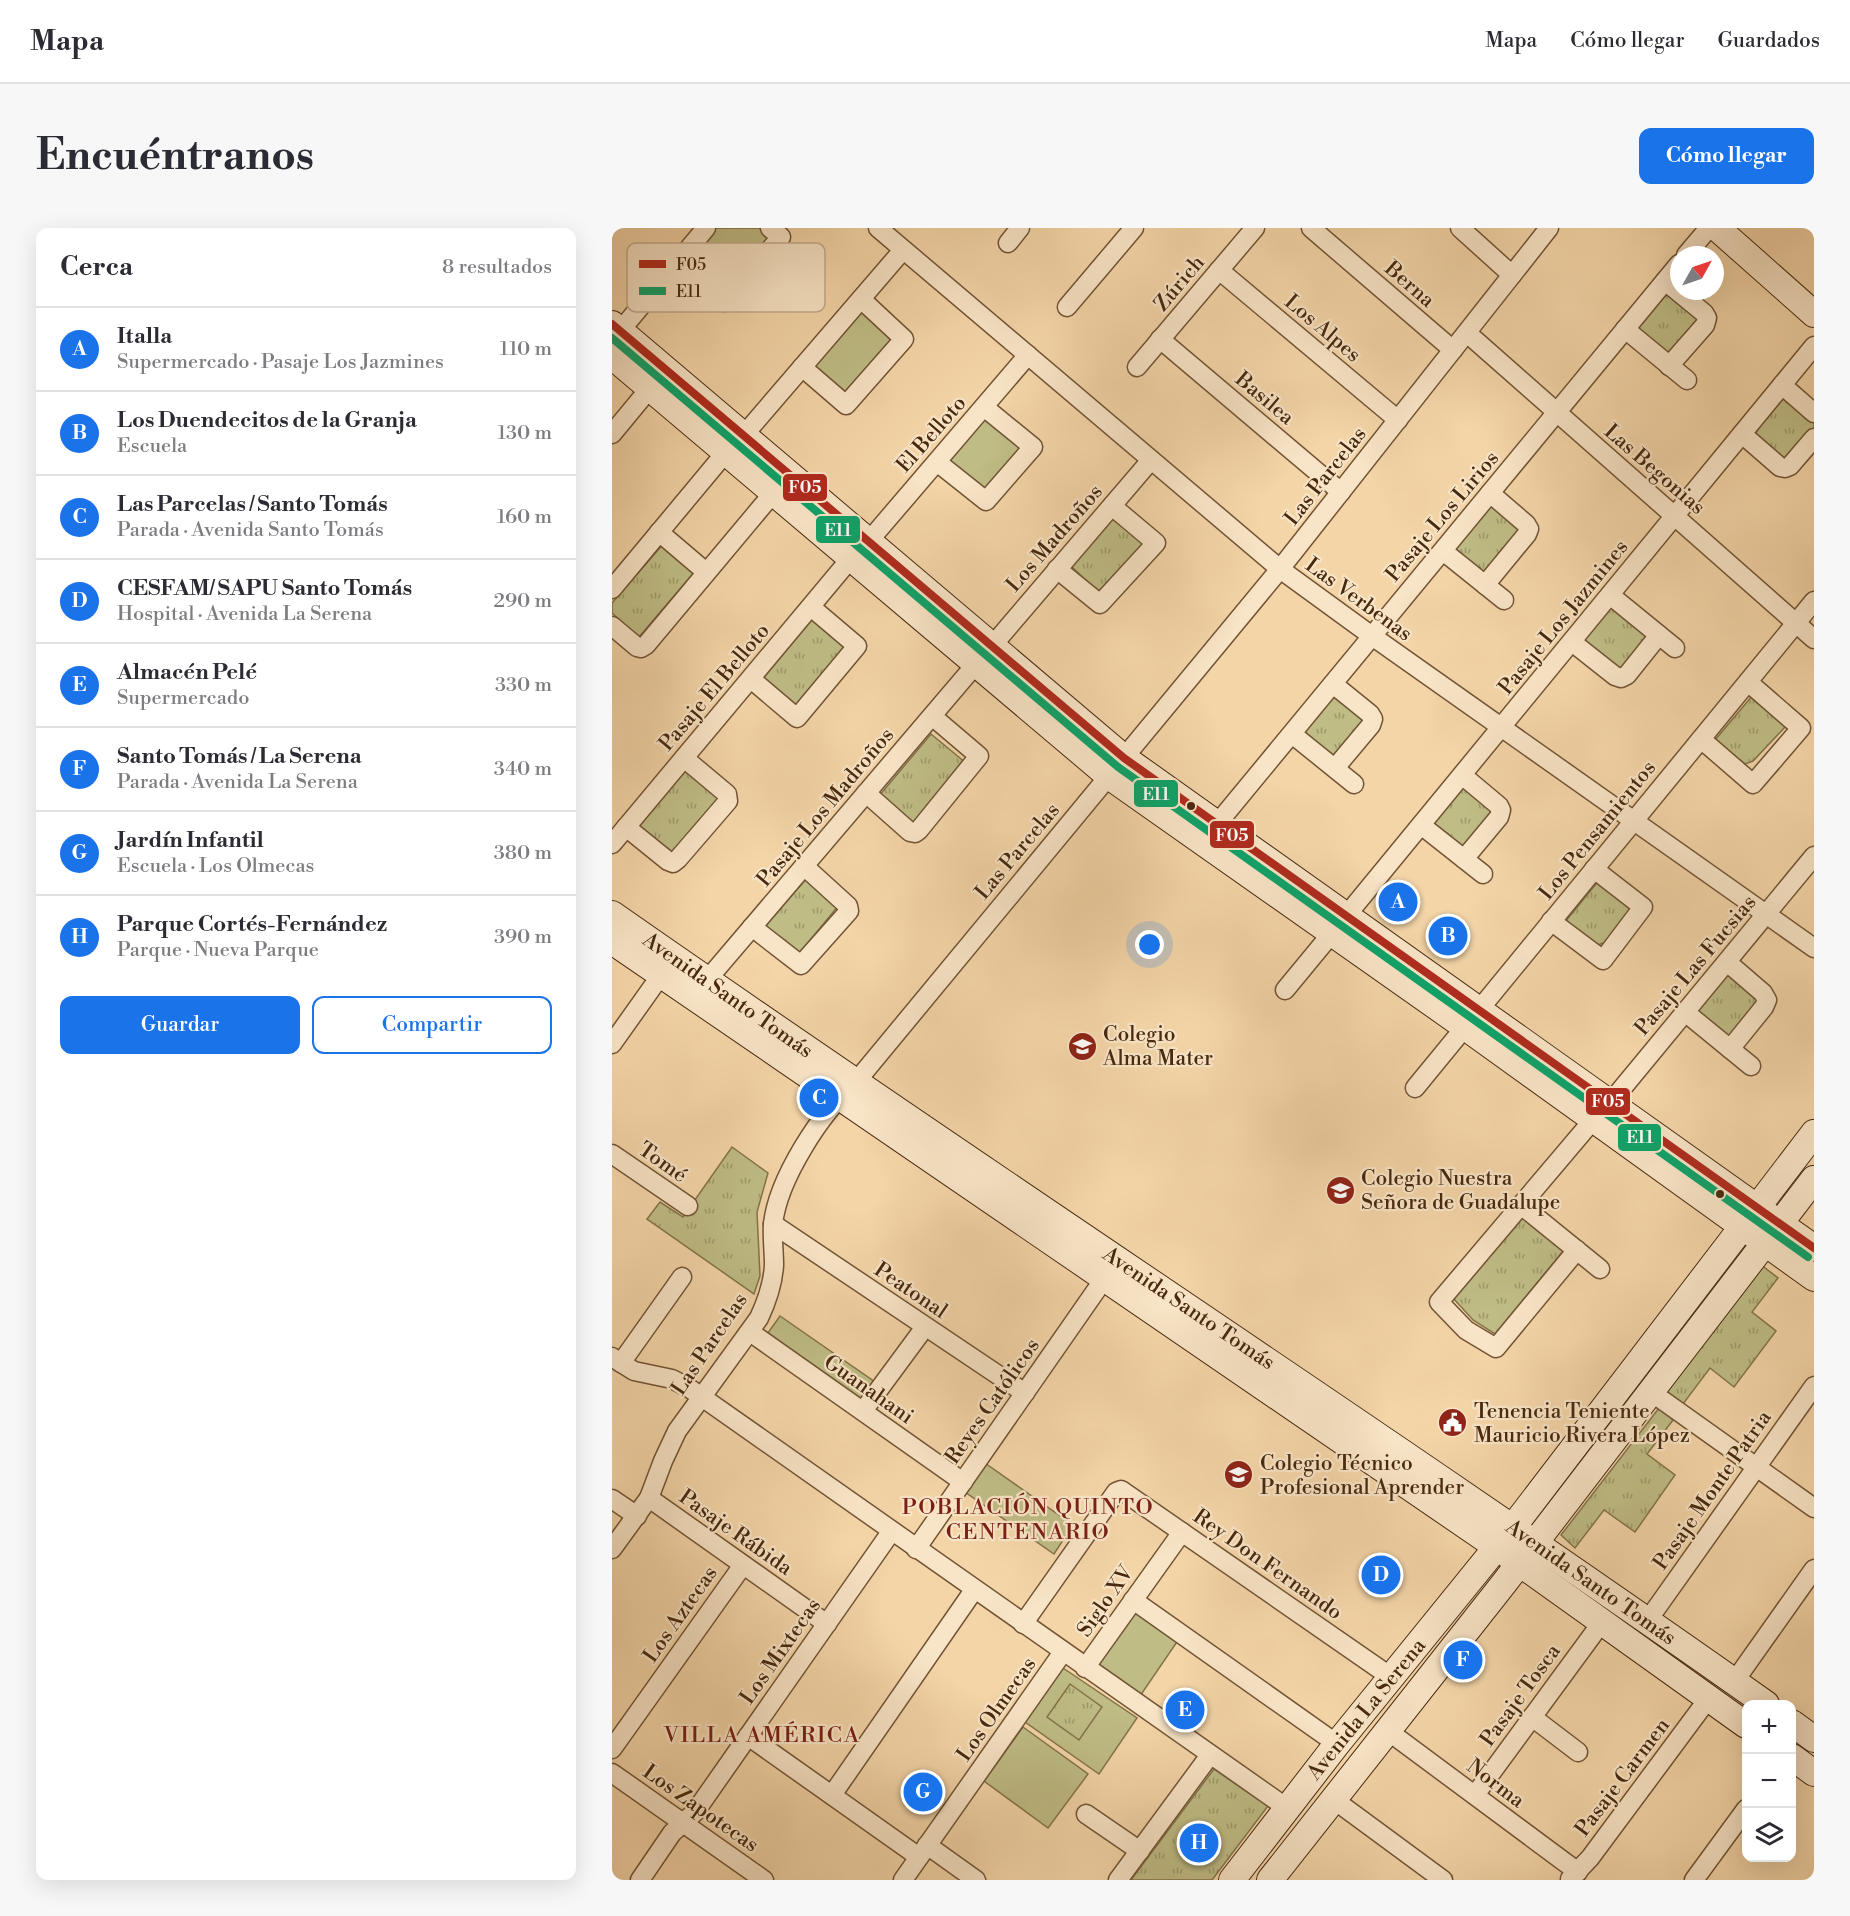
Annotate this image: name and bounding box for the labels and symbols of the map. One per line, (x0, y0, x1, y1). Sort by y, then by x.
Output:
legend (627, 243, 825, 312)
north arrow (1670, 246, 1724, 300)
street label: Zúrich (1149, 250, 1211, 317)
text: F05 (676, 255, 706, 275)
street label: Berna (1378, 255, 1440, 314)
text: E11 (676, 282, 701, 302)
street label: Los Alpes (1279, 289, 1366, 368)
street label: Basilea (1229, 366, 1299, 431)
street label: El Belloto (891, 391, 972, 478)
street label: Las Begonias (1599, 419, 1710, 521)
street label: Las Parcelas (1279, 422, 1372, 531)
street label: Pasaje Los Lirios (1380, 446, 1505, 587)
line badge: F05 (782, 473, 828, 502)
text: F05 (789, 478, 821, 498)
street label: Los Madroños (1001, 479, 1109, 598)
line badge: E11 (815, 515, 861, 544)
text: E11 (824, 521, 852, 541)
street label: Pasaje Los Jazmines (1493, 535, 1634, 700)
street label: Las Verbenas (1300, 552, 1417, 647)
street label: Pasaje El Belloto (654, 618, 776, 757)
street label: Pasaje Los Madroños (752, 723, 900, 893)
street label: Los Pensamientos (1534, 756, 1662, 906)
line badge: E11 (1133, 779, 1179, 808)
text: E11 (1142, 785, 1170, 805)
street label: Las Parcelas (970, 798, 1066, 905)
unlabelled marker (1185, 800, 1197, 812)
line badge: F05 (1209, 820, 1255, 849)
text: F05 (1216, 826, 1248, 846)
pin: A (1378, 880, 1418, 924)
street label: Pasaje Las Fucsias (1629, 890, 1762, 1041)
pin: B (1428, 914, 1468, 958)
street label: Avenida Santo Tomás (636, 927, 818, 1064)
your location (1135, 930, 1164, 959)
place label: Colegio Alma Mater (1102, 1022, 1213, 1072)
school or university icon: Colegio Alma Mater (1066, 1030, 1098, 1062)
pin: C (800, 1076, 838, 1120)
line badge: F05 (1585, 1087, 1631, 1116)
text: F05 (1592, 1092, 1624, 1112)
line badge: E11 (1617, 1123, 1662, 1152)
text: E11 (1626, 1128, 1654, 1148)
street label: Tomé (633, 1137, 692, 1189)
place label: Colegio Nuestra Señora de Guadalupe (1361, 1166, 1560, 1216)
school or university icon: Colegio Nuestra Señora de Guadalupe (1324, 1174, 1356, 1206)
unlabelled marker (1714, 1188, 1726, 1200)
street label: Avenida Santo Tomás (1097, 1241, 1279, 1376)
street label: Peatonal (869, 1257, 952, 1325)
street label: Las Parcelas (666, 1288, 754, 1401)
street label: Reyes Católicos (940, 1334, 1046, 1470)
street label: Guanahani (818, 1349, 918, 1430)
place label: Tenencia Teniente Mauricio Rivera López (1474, 1399, 1690, 1449)
street label: Pasaje Monte Patria (1648, 1405, 1778, 1575)
public building icon: Tenencia Teniente Mauricio Rivera López (1437, 1407, 1469, 1439)
place label: Colegio Técnico Profesional Aprender (1260, 1451, 1464, 1501)
school or university icon: Colegio Técnico Profesional Aprender (1223, 1459, 1255, 1491)
street label: Pasaje Rábida (674, 1484, 797, 1582)
district label: POBLACIÓN QUINTO CENTENARIO (902, 1492, 1154, 1546)
street label: Rey Don Fernando (1188, 1504, 1347, 1626)
street label: Avenida Santo Tomás (1499, 1514, 1681, 1651)
pin: D (1362, 1552, 1400, 1598)
street label: Siglo XV (1072, 1560, 1140, 1642)
street label: Los Aztecas (638, 1561, 724, 1668)
street label: Los Mixtecas (735, 1593, 827, 1710)
street label: Avenida La Serena (1301, 1633, 1432, 1786)
pin: F (1444, 1638, 1482, 1682)
street label: Pasaje Tosca (1475, 1639, 1567, 1752)
street label: Los Olmecas (951, 1652, 1042, 1767)
pin: E (1166, 1688, 1204, 1732)
street label: Pasaje Carmen (1570, 1713, 1676, 1842)
district label: VILLA AMÉRICA (662, 1721, 861, 1749)
street label: Norma (1461, 1754, 1530, 1814)
street label: Los Zapotecas (637, 1759, 763, 1858)
pin: G (904, 1770, 942, 1814)
pin: H (1180, 1820, 1218, 1866)

